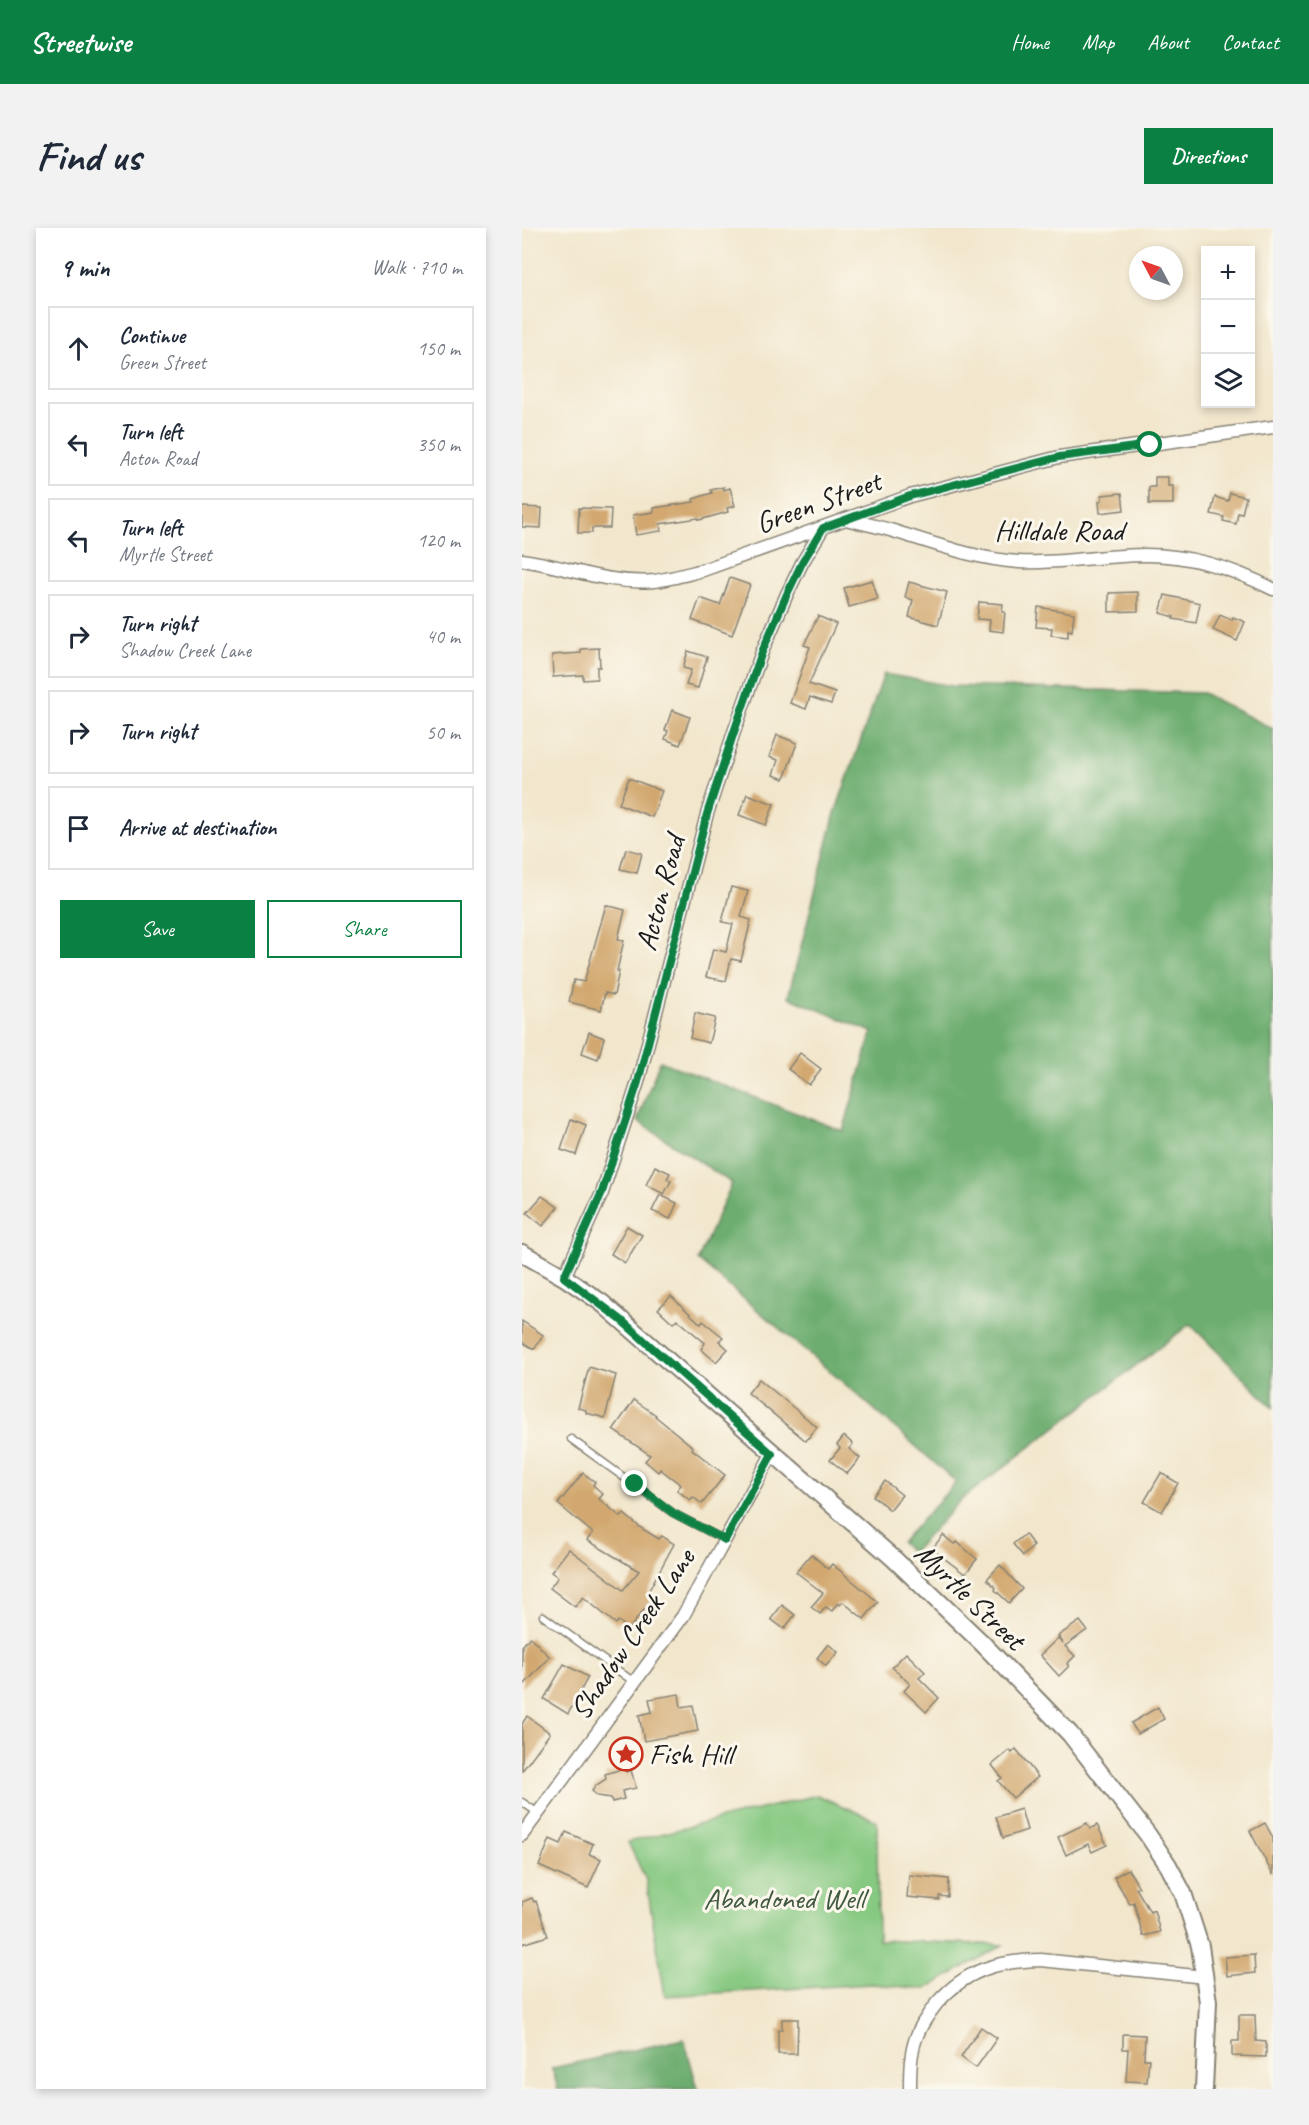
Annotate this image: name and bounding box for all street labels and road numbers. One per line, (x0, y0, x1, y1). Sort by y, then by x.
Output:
street label: Green Street (750, 461, 889, 542)
street label: Hilldale Road (994, 511, 1128, 549)
street label: Acton Road (626, 827, 695, 955)
street label: Myrtle Street (907, 1534, 1035, 1660)
street label: Shadow Creek Lane (561, 1539, 704, 1727)

